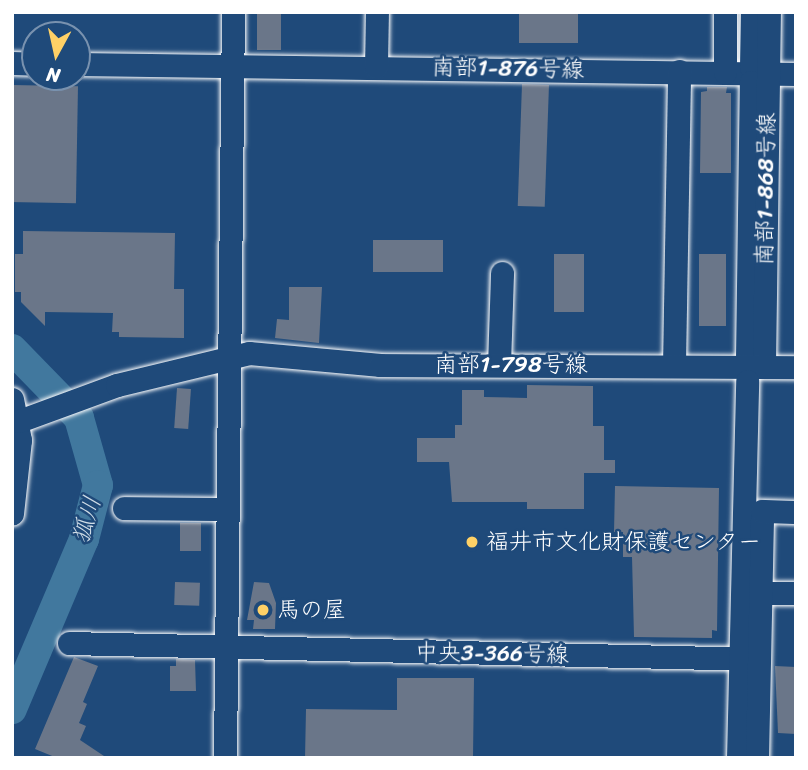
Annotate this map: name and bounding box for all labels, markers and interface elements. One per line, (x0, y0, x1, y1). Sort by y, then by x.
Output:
north arrow (21, 21, 91, 91)
street label: 南部1-876号線 (431, 54, 585, 84)
text: N (44, 58, 62, 93)
street label: 南部1-868号線 (751, 112, 781, 266)
street label: 南部1-798号線 (434, 351, 588, 379)
water label: 狐川 (67, 493, 107, 547)
place label: 福井市文化財保護センター (486, 528, 762, 556)
marker: 福井市文化財保護センター (464, 534, 480, 550)
place label: 馬の屋 (277, 596, 346, 624)
marker: 馬の屋 (255, 602, 271, 618)
street label: 中央3-366号線 (415, 639, 569, 669)

